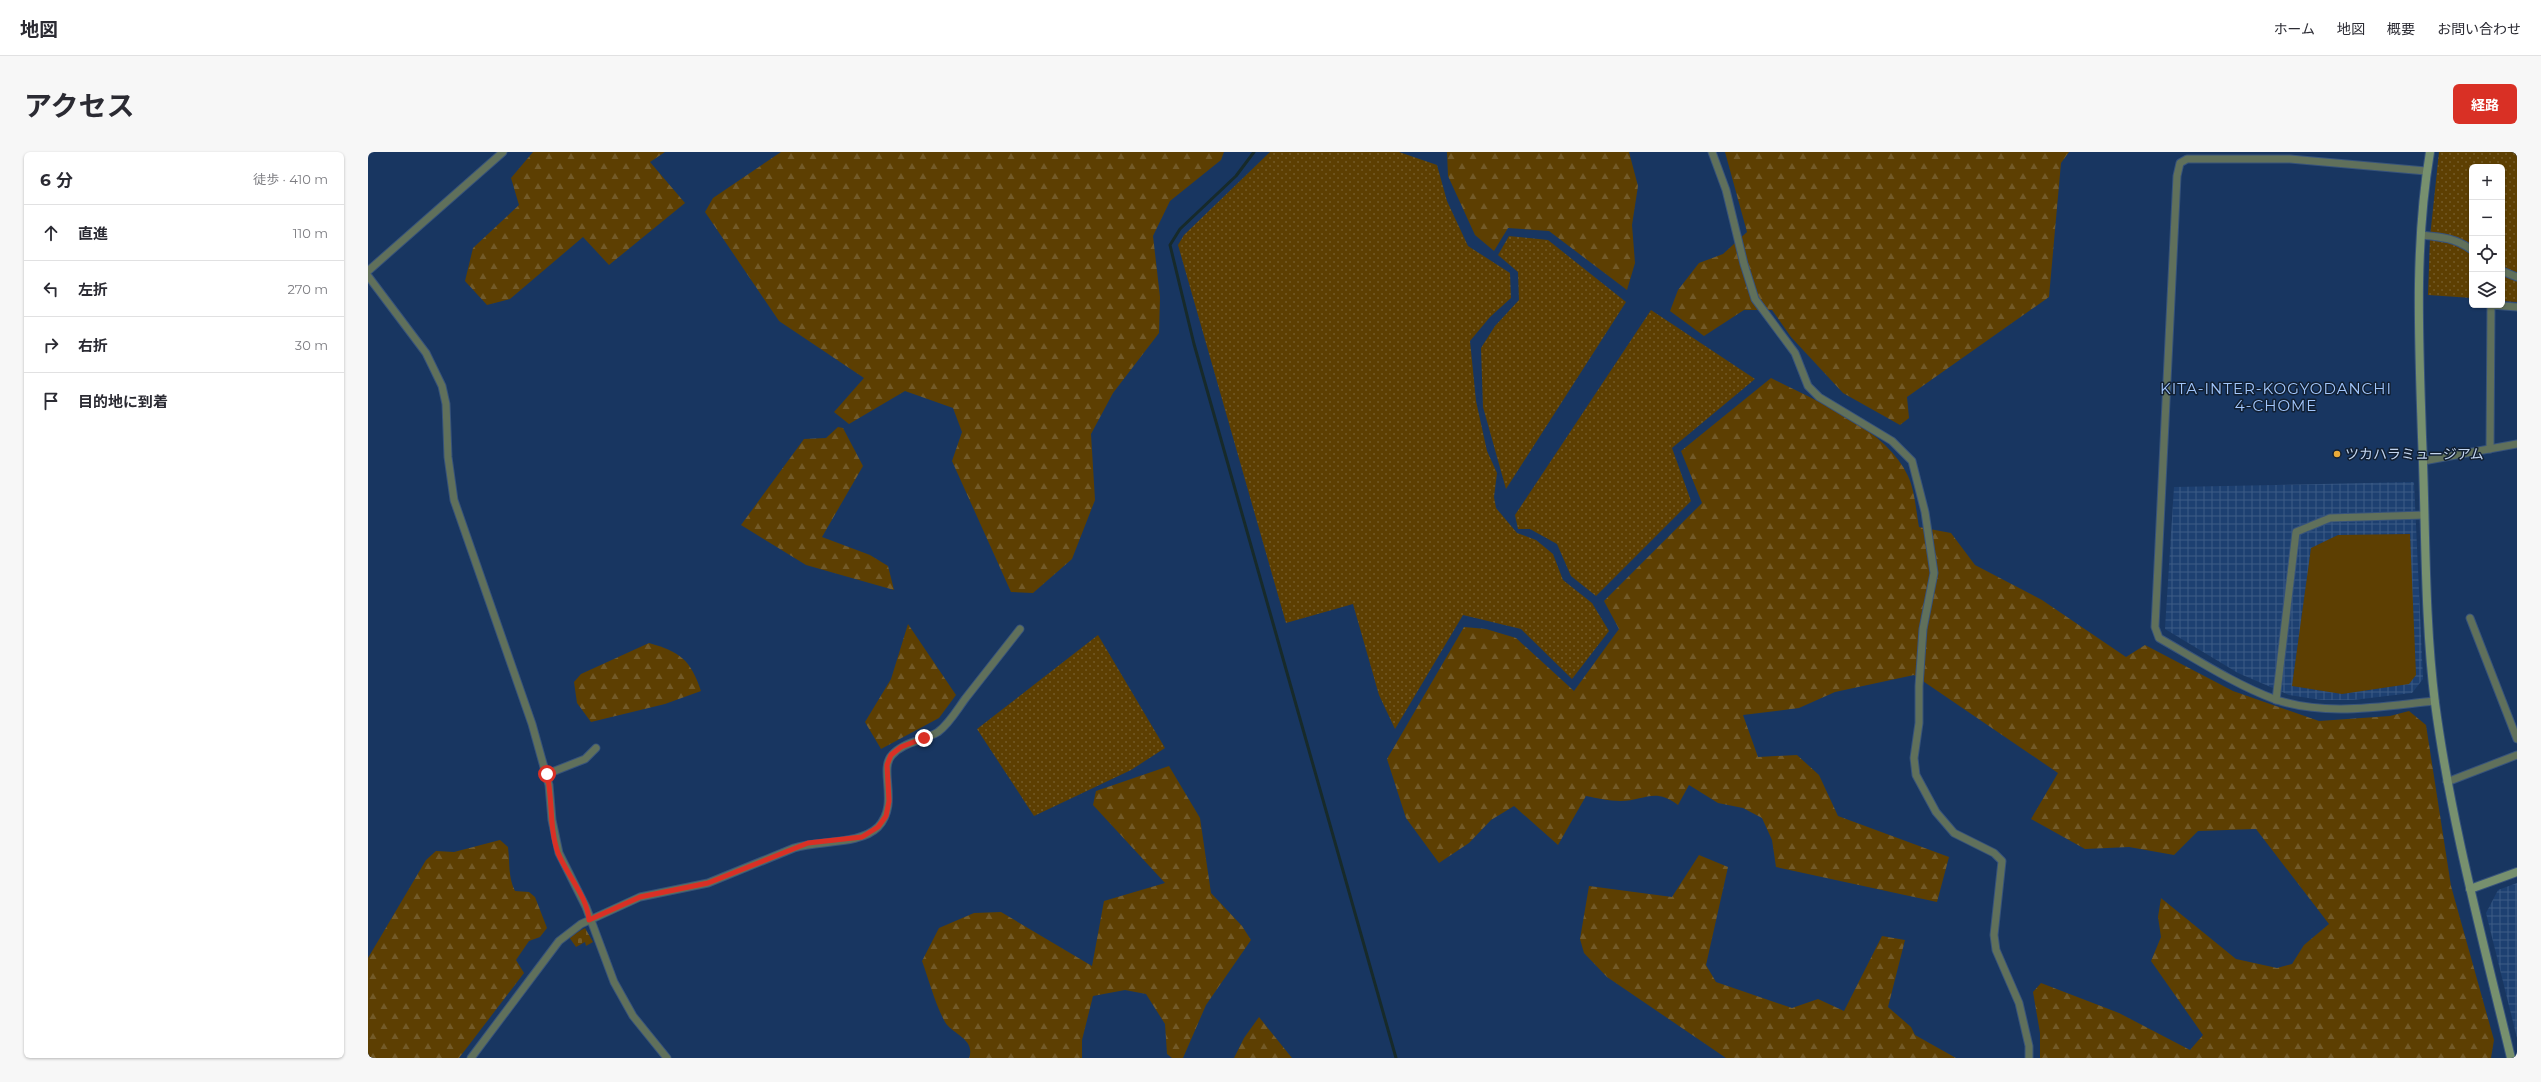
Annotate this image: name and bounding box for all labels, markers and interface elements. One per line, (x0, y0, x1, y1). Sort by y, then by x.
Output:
text: 地図 (20, 18, 58, 41)
text: ホーム (2273, 20, 2315, 38)
text: 地図 (2337, 20, 2365, 38)
text: 概要 (2387, 20, 2415, 38)
text: お問い合わせ (2437, 20, 2521, 38)
button: 経路 (2453, 84, 2517, 124)
text: アクセス (24, 89, 135, 123)
map controls (2469, 164, 2505, 308)
button: + (2469, 164, 2505, 200)
text: 6 分 (40, 170, 73, 190)
text: 徒歩 · 410 m (253, 171, 328, 187)
button: − (2469, 200, 2505, 236)
icon: ahead (40, 222, 62, 244)
text: 直進 (78, 224, 108, 243)
text: 110 m (293, 225, 328, 241)
button: locate (2469, 236, 2505, 272)
button: layers (2469, 272, 2505, 308)
icon: left (40, 278, 62, 300)
text: 左折 (78, 280, 108, 299)
text: 270 m (287, 281, 328, 297)
icon: right (40, 334, 62, 356)
text: 右折 (78, 336, 108, 355)
text: 30 m (295, 337, 328, 353)
district label: KITA-INTER-KOGYODANCHI 4-CHOME (2160, 379, 2392, 415)
icon: arrive (40, 390, 62, 412)
text: 目的地に到着 (78, 392, 168, 411)
place label: ツカハラミュージアム (2345, 445, 2484, 463)
marker: ツカハラミュージアム (2332, 449, 2342, 459)
route end (915, 729, 933, 747)
route start (538, 765, 556, 783)

